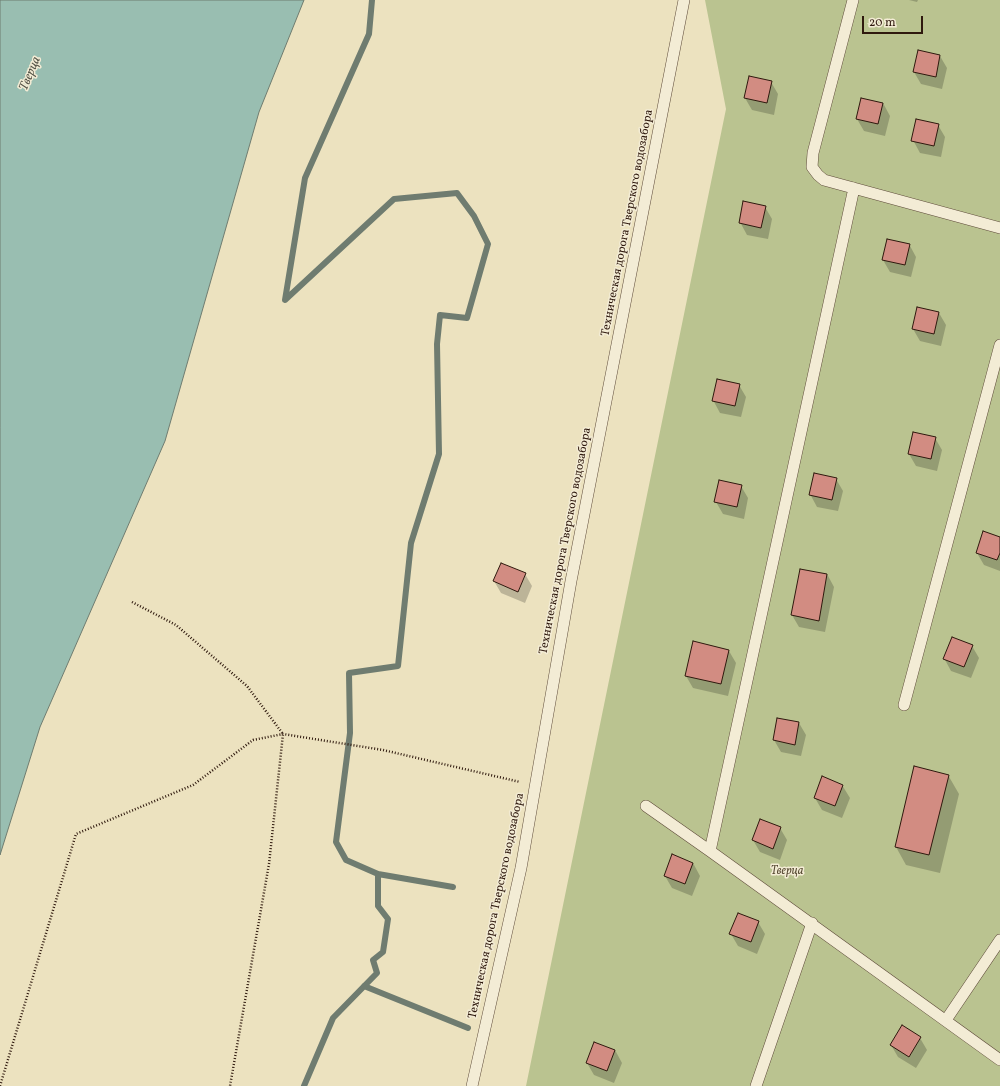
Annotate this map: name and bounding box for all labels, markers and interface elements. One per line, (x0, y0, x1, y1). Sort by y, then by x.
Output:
scale bar (864, 8, 925, 34)
text: 20 m (869, 15, 896, 31)
water label: Тверца (17, 55, 45, 93)
street label: Техническая дорога Тверского водозабора (599, 108, 657, 338)
street label: Техническая дорога Тверского водозабора (537, 426, 595, 656)
street label: Техническая дорога Тверского водозабора (466, 792, 528, 1020)
park label: Тверца (771, 865, 803, 879)

